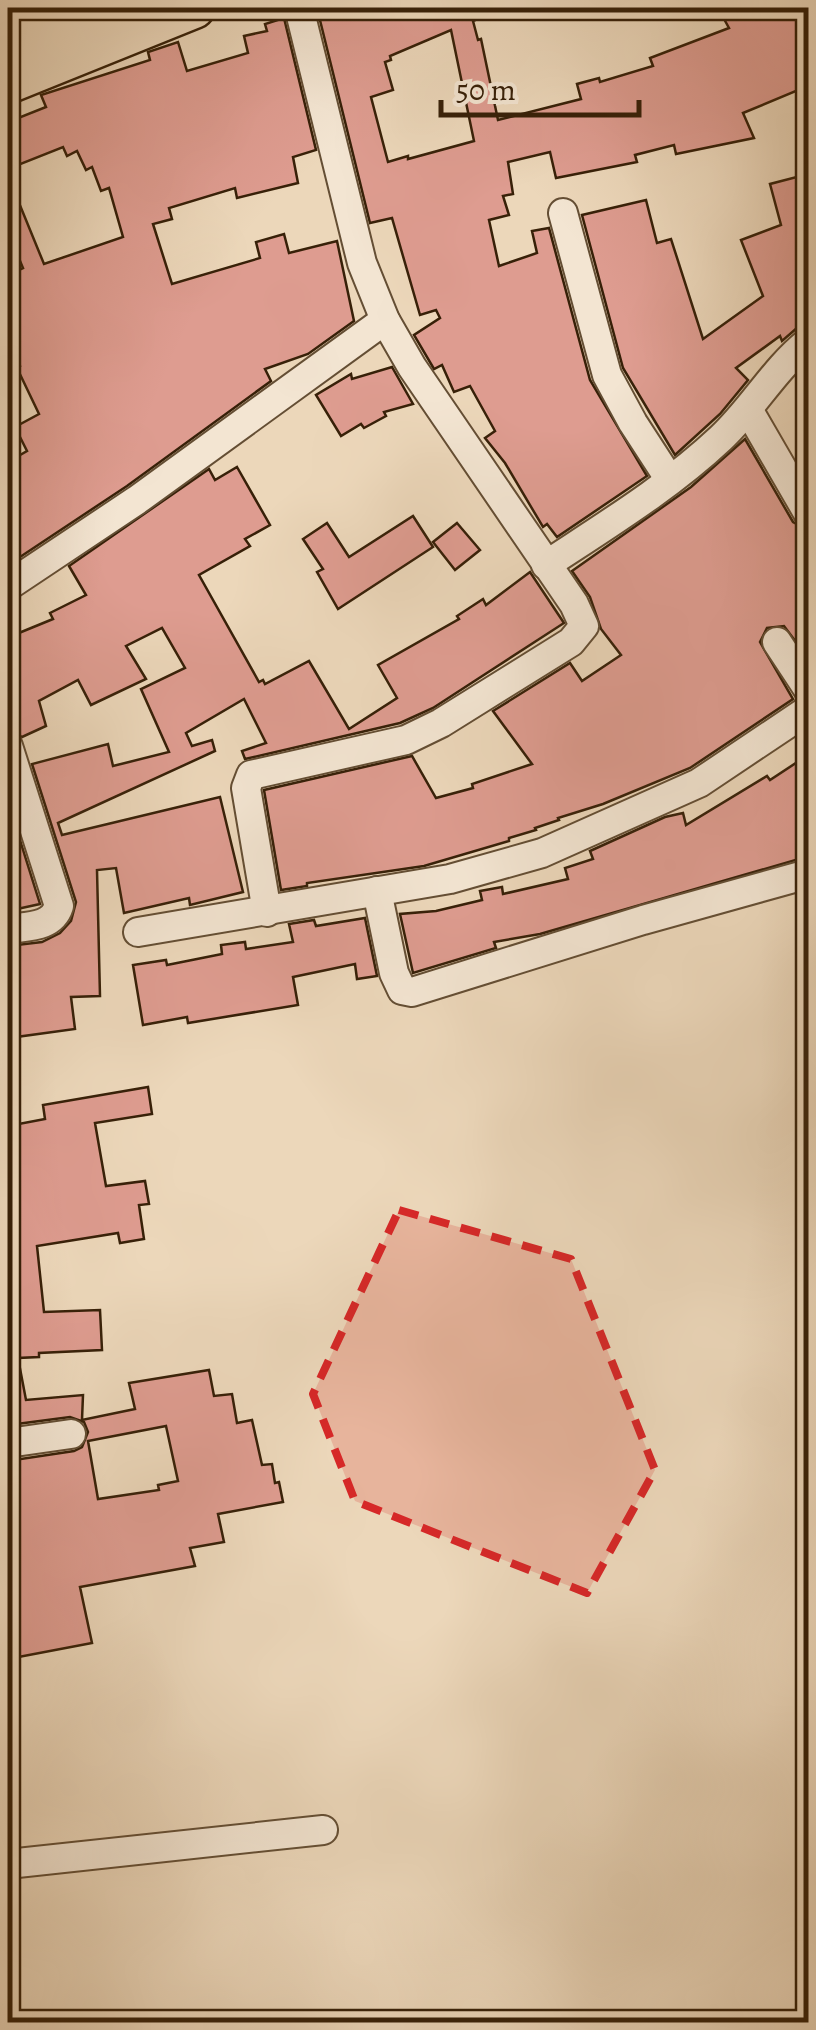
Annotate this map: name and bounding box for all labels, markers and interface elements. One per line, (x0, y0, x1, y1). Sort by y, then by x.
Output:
scale bar (441, 55, 638, 117)
text: 50 m (456, 70, 516, 110)

